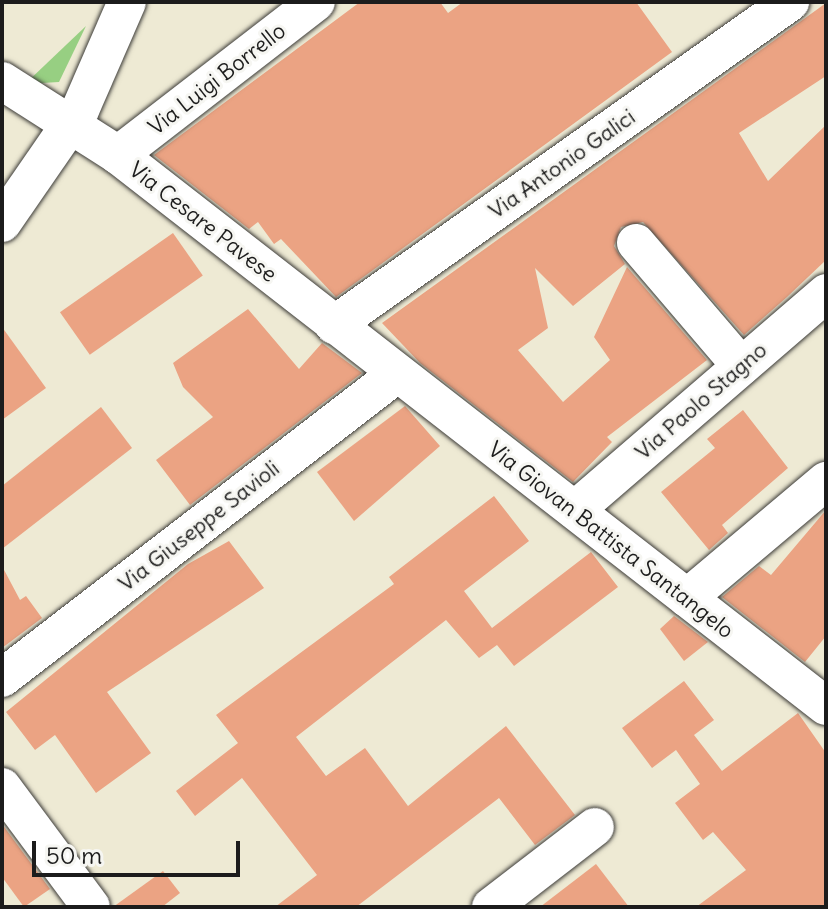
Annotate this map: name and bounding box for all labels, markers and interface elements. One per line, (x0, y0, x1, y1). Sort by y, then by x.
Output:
street label: Via Luigi Borrello (143, 17, 291, 141)
street label: Via Antonio Galici (484, 104, 640, 224)
street label: Via Cesare Pavese (124, 156, 282, 288)
street label: Via Paolo Stagno (630, 337, 772, 465)
street label: Via Giovan Battista Santangelo (483, 436, 739, 644)
street label: Via Giuseppe Savioli (113, 455, 285, 597)
scale bar (36, 825, 244, 875)
text: 50 m (46, 840, 102, 870)

